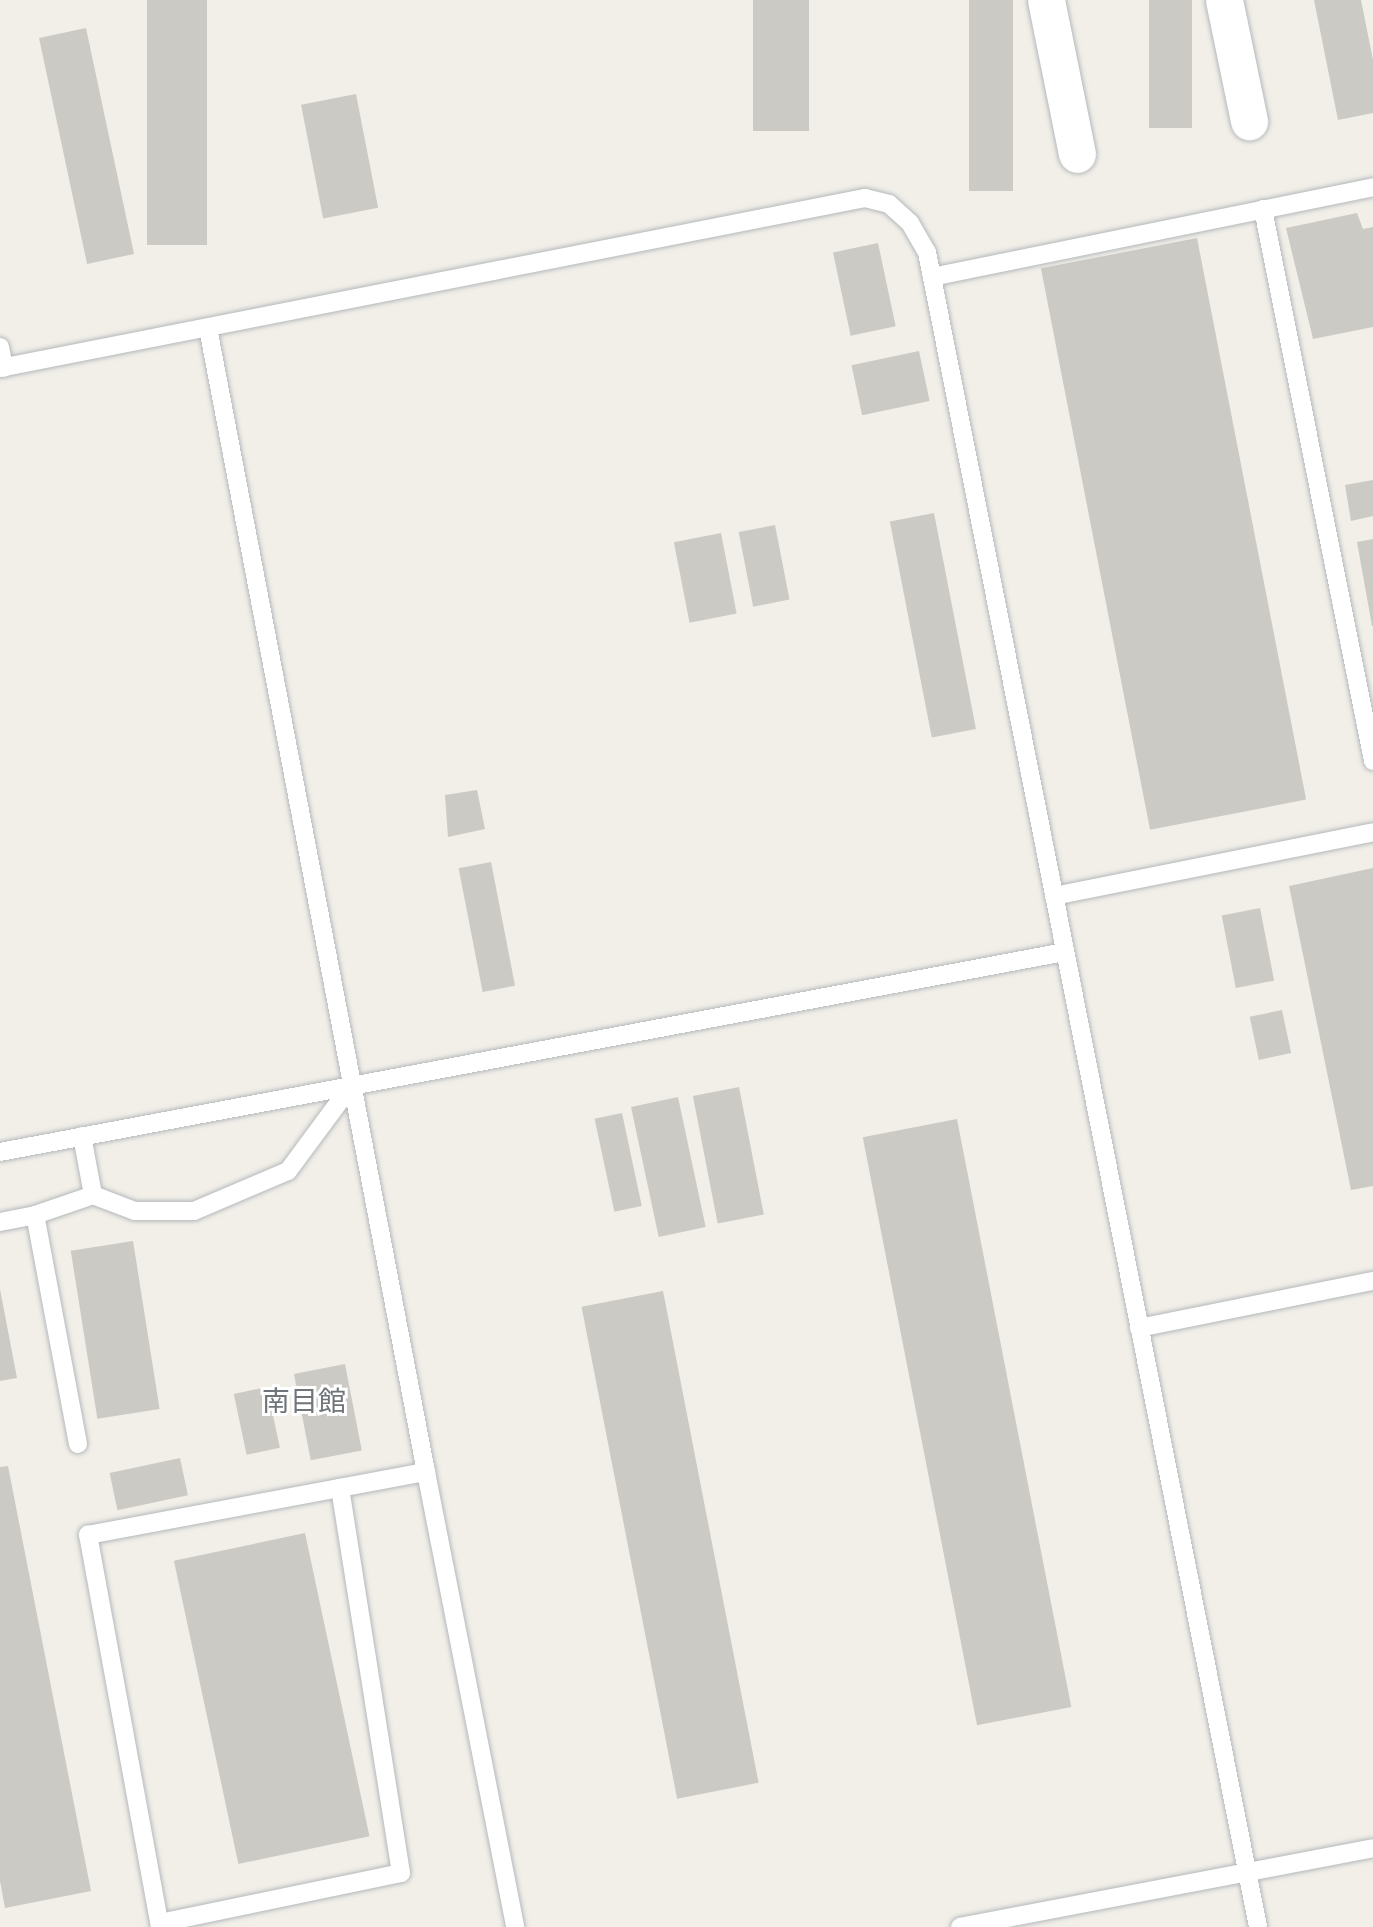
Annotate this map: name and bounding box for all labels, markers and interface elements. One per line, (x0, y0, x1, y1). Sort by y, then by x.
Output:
district label: 南目館 (262, 1384, 346, 1418)

